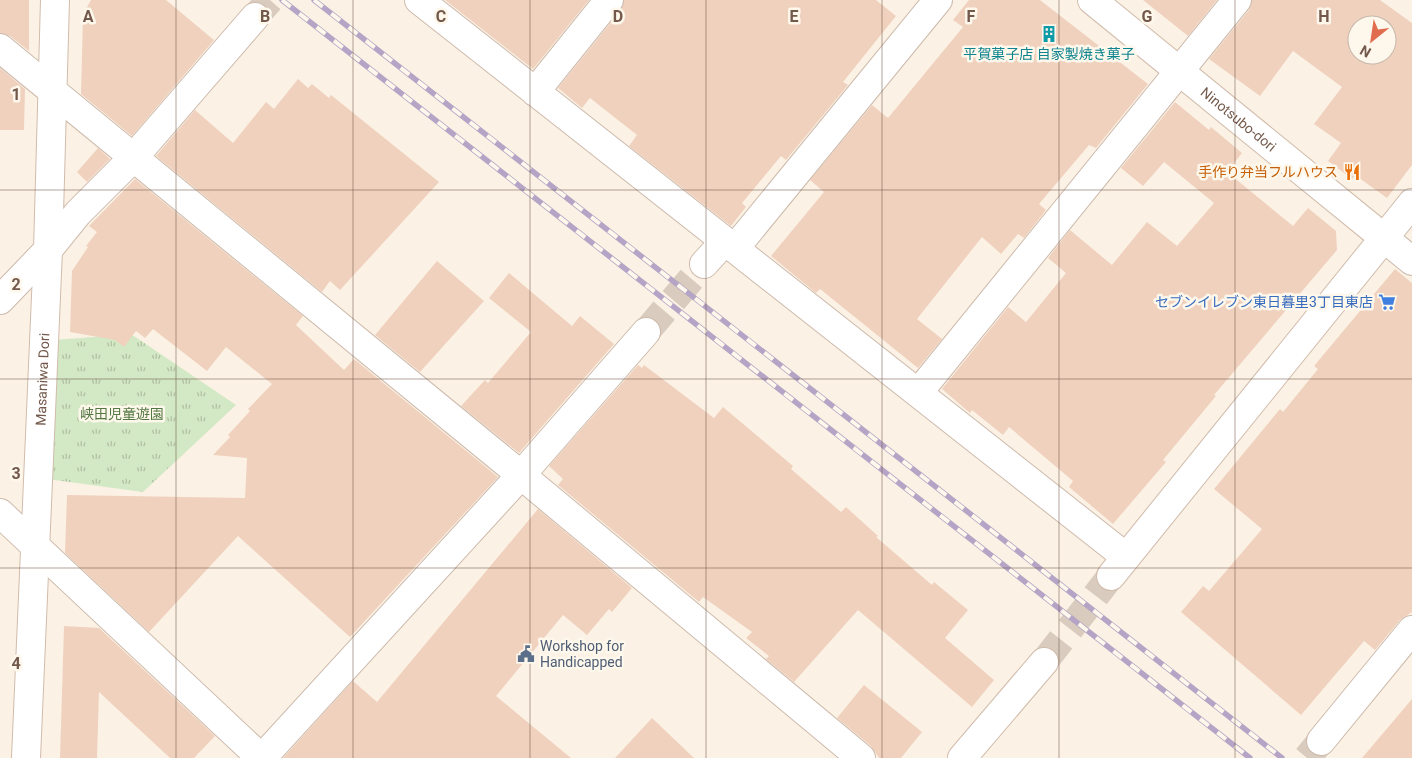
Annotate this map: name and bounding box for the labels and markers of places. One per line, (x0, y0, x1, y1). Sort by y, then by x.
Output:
building icon: 平賀菓子店 自家製焼き菓子 (1039, 24, 1059, 44)
place label: 平賀菓子店 自家製焼き菓子 (963, 46, 1135, 62)
restaurant icon: 手作り弁当フルハウス (1342, 162, 1362, 182)
place label: 手作り弁当フルハウス (1198, 164, 1338, 180)
supermarket icon: セブンイレブン東日暮里3丁目東店 (1377, 292, 1397, 312)
place label: セブンイレブン東日暮里3丁目東店 (1155, 294, 1373, 310)
place label: Workshop for Handicapped (540, 638, 624, 670)
public building icon: Workshop for Handicapped (516, 644, 536, 664)

